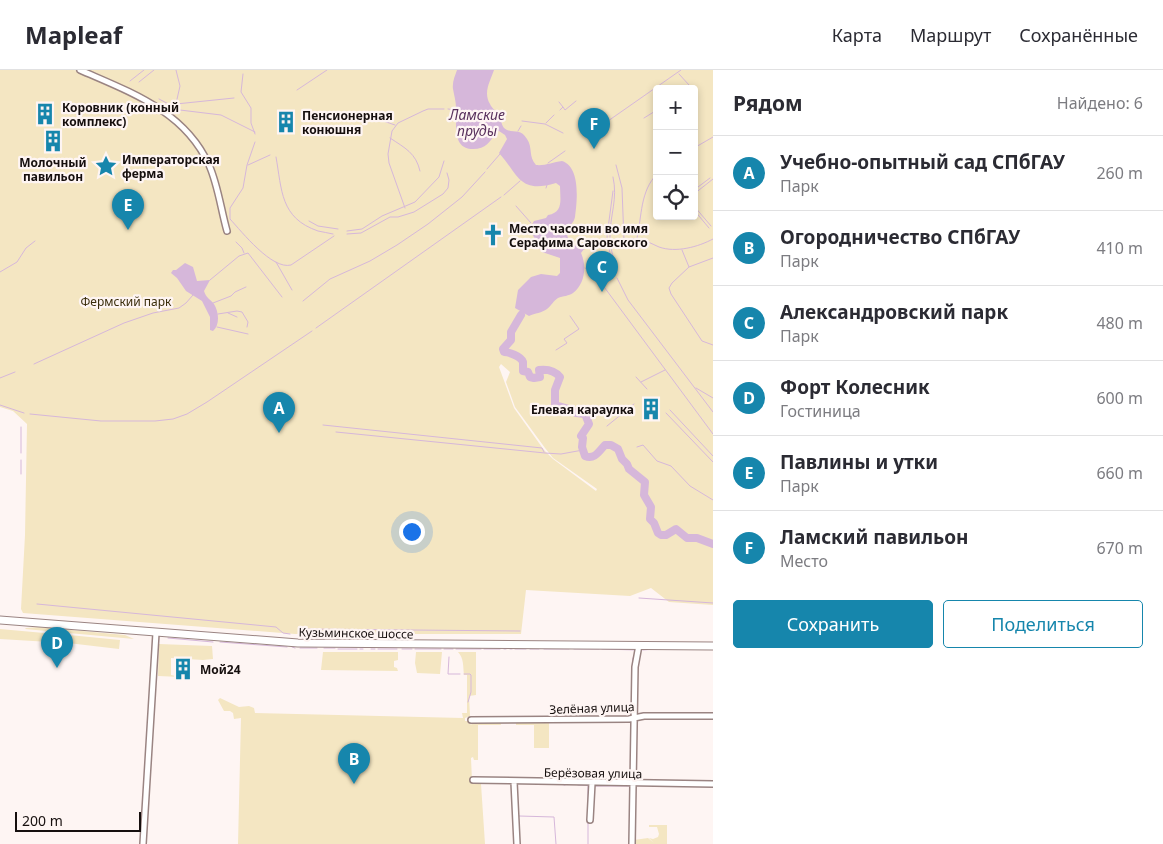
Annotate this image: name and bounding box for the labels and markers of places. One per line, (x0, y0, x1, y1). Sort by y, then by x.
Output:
place label: Коровник (конный комплекс) (62, 99, 179, 130)
building icon: Коровник (конный комплекс) (32, 101, 58, 127)
place label: Пенсионерная конюшня (302, 107, 393, 138)
pin: F (578, 108, 610, 149)
building icon: Пенсионерная конюшня (273, 109, 299, 135)
building icon: Молочный павильон (40, 128, 66, 154)
place label: Императорская ферма (122, 151, 220, 182)
place icon: Императорская ферма (93, 153, 119, 179)
place label: Молочный павильон (19, 154, 87, 185)
pin: E (112, 189, 144, 230)
place label: Место часовни во имя Серафима Саровского (509, 220, 648, 251)
church icon: Место часовни во имя Серафима Саровского (480, 222, 506, 248)
pin: C (586, 251, 618, 292)
pin: A (263, 392, 295, 433)
building icon: Елевая караулка (638, 396, 664, 422)
place label: Елевая караулка (531, 401, 634, 418)
pin: D (41, 627, 73, 668)
building icon: Мой24 (170, 656, 196, 682)
place label: Мой24 (200, 661, 241, 678)
pin: B (338, 743, 370, 784)

